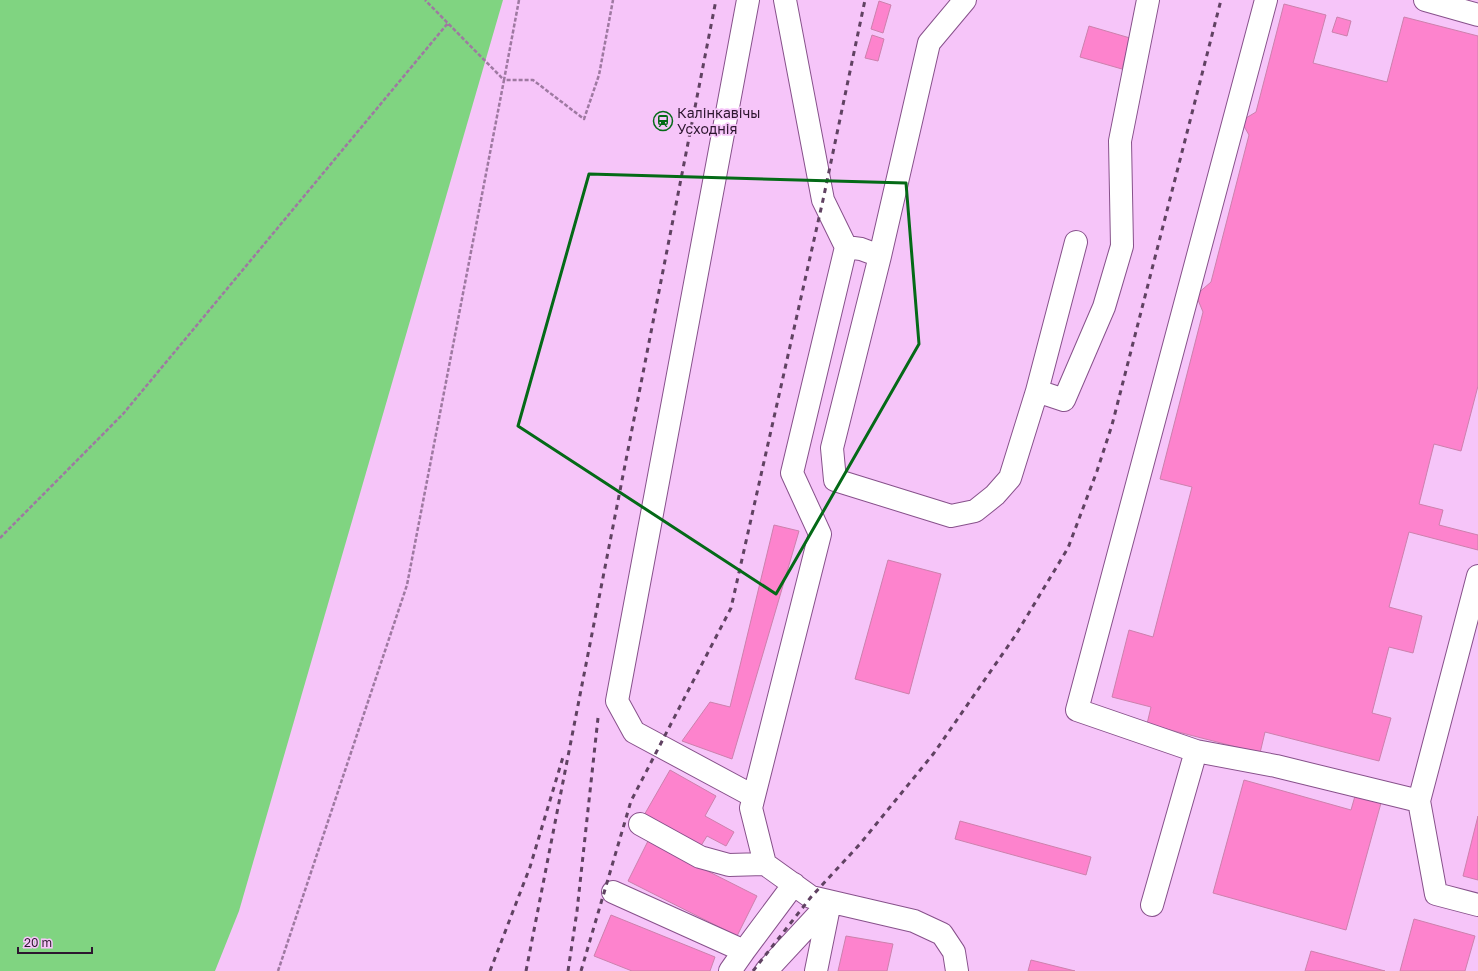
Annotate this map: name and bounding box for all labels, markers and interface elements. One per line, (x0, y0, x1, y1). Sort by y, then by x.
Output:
place label: Калінкавічы Усходнія (677, 104, 761, 137)
station icon: Калінкавічы Усходнія (652, 110, 674, 132)
scale bar (18, 929, 92, 955)
text: 20 m (24, 935, 52, 950)

